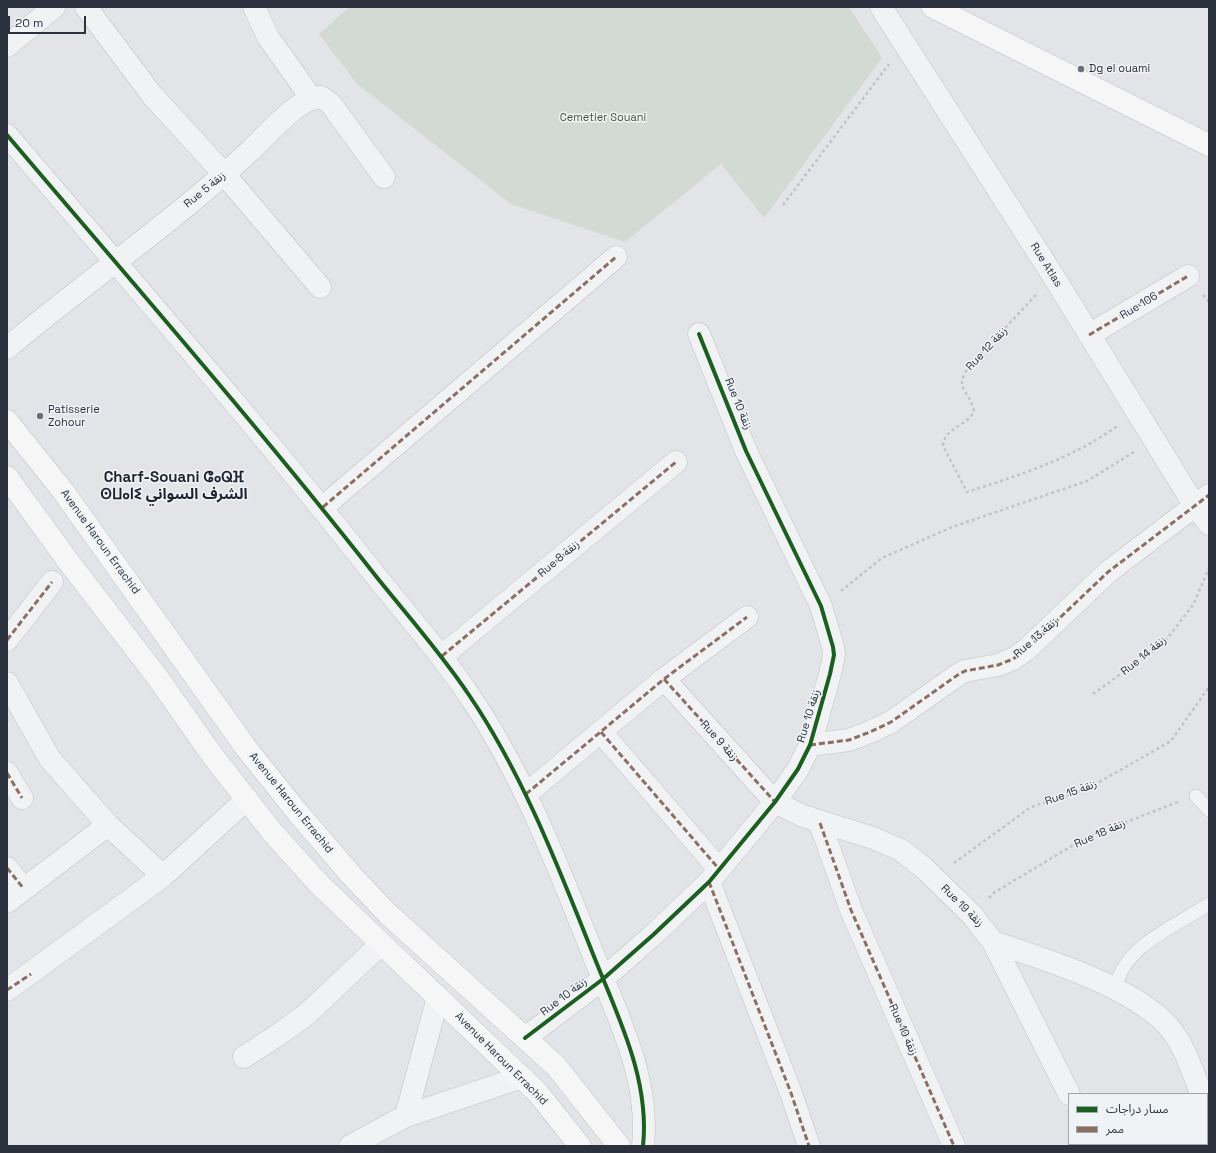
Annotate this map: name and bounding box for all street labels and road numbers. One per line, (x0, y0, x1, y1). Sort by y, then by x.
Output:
street label: Rue 5 زنقة (181, 169, 229, 211)
street label: Rue Atlas (1027, 240, 1065, 290)
street label: Rue 106 (1118, 290, 1160, 322)
street label: Rue 12 زنقة (964, 325, 1010, 373)
street label: Rue 10 زنقة (722, 376, 754, 432)
street label: Avenue Haroun Errachid (58, 487, 142, 597)
street label: Rue 8 زنقة (536, 538, 582, 580)
street label: Rue 13 زنقة (1011, 615, 1061, 661)
street label: Rue 14 زنقة (1119, 634, 1169, 678)
street label: Rue 10 زنقة (795, 688, 823, 744)
street label: Rue 9 زنقة (697, 718, 741, 764)
street label: Avenue Haroun Errachid (246, 750, 336, 856)
street label: Rue 15 زنقة (1043, 777, 1099, 809)
street label: Rue 18 زنقة (1072, 817, 1128, 851)
street label: Rue 19 زنقة (938, 882, 986, 930)
street label: Rue 10 زنقة (538, 975, 590, 1019)
street label: Rue 10 زنقة (886, 1002, 920, 1058)
street label: Avenue Haroun Errachid (452, 1010, 550, 1108)

